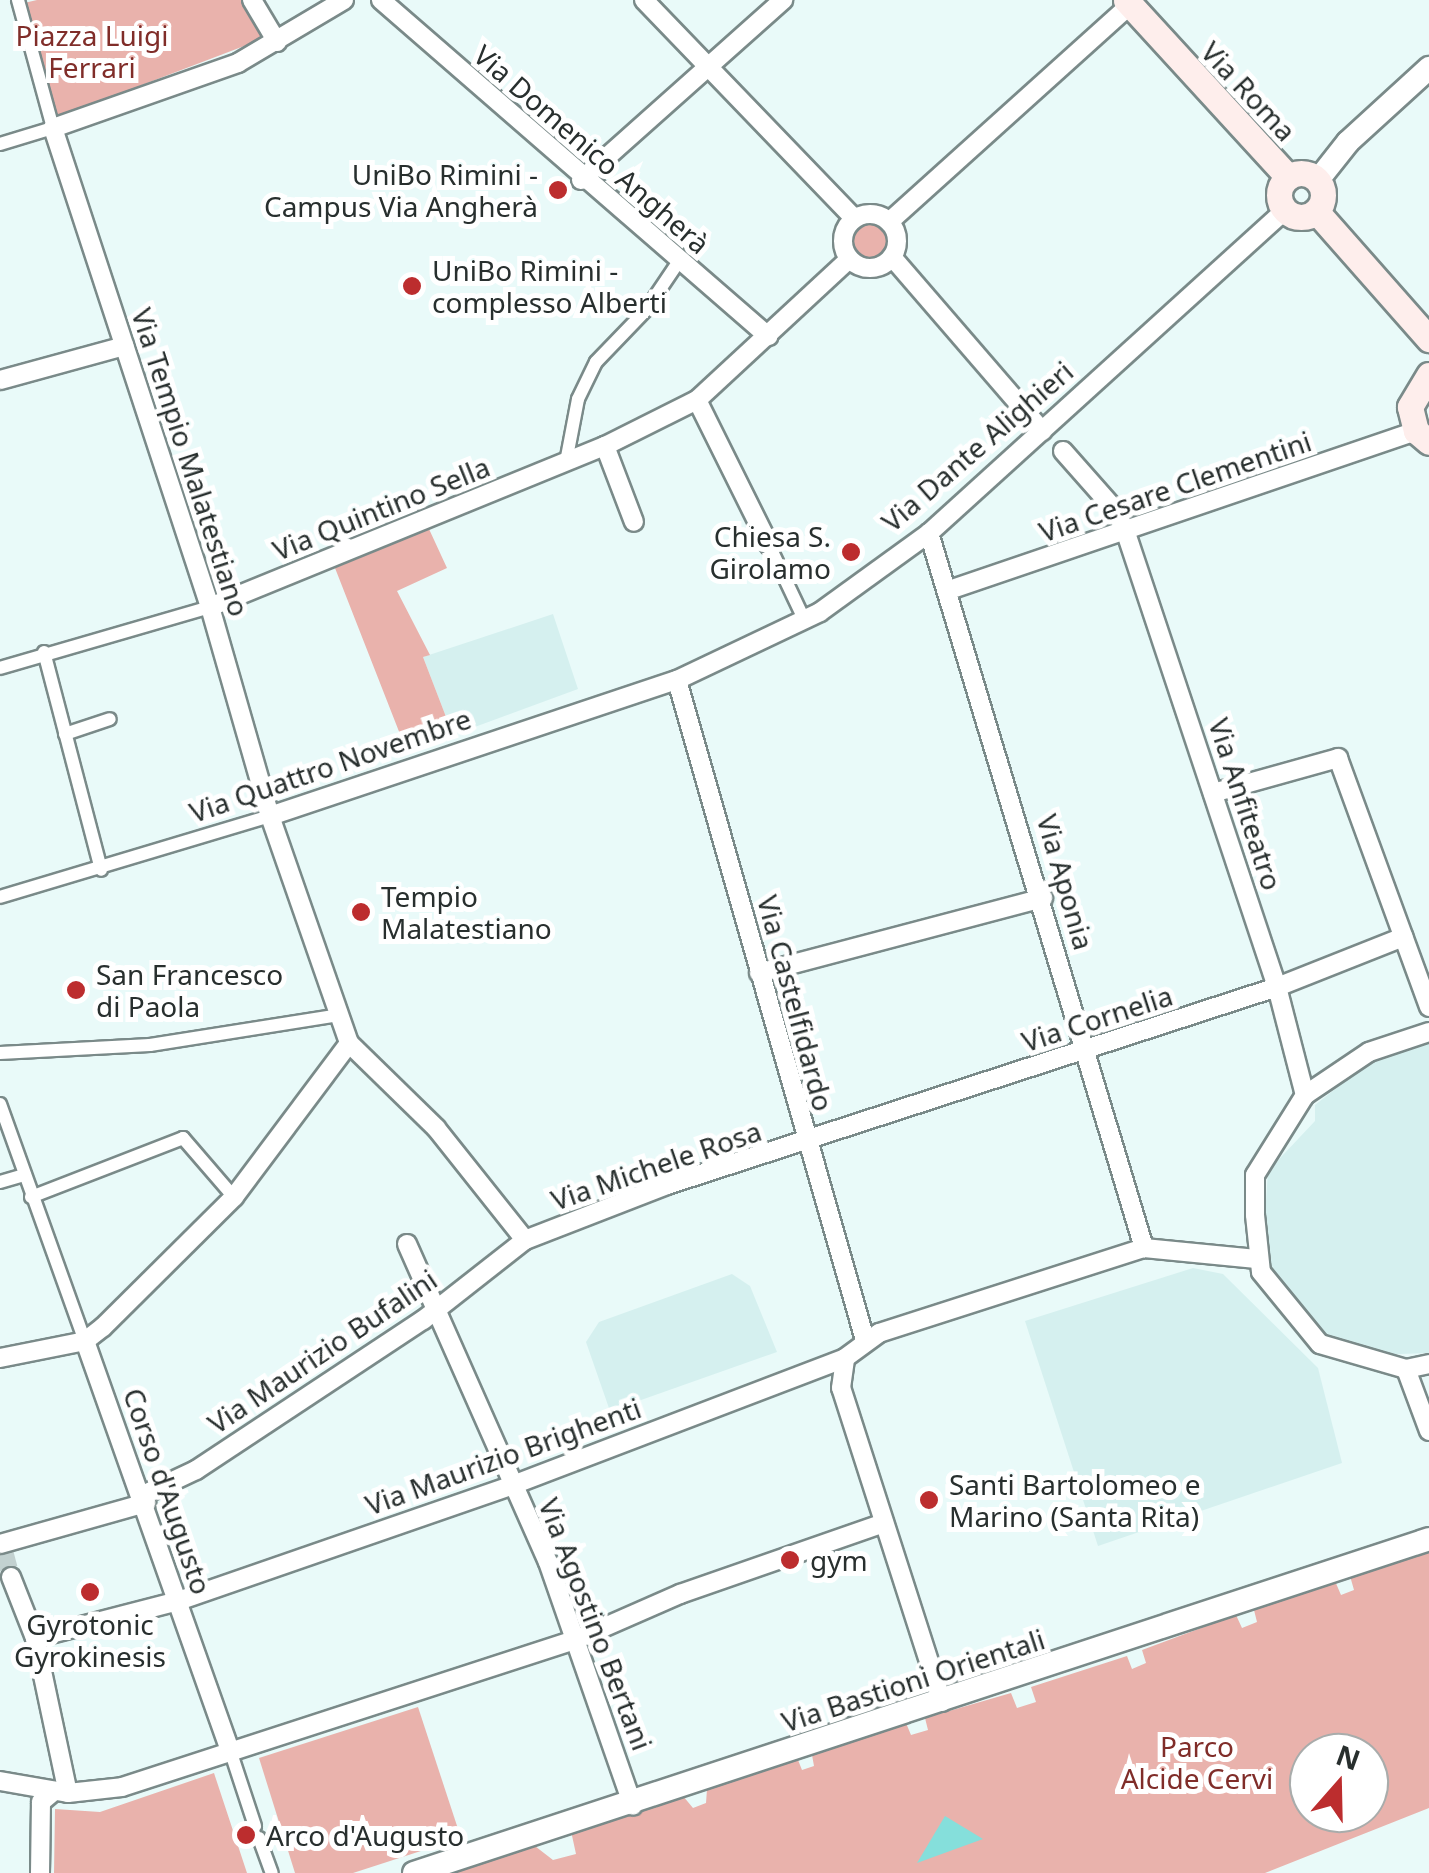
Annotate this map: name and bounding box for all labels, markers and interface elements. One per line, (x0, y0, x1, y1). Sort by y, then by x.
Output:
park label: Piazza Luigi Ferrari (16, 18, 168, 84)
street label: Via Roma (1195, 34, 1303, 148)
street label: Via Domenico Angherà (467, 38, 717, 260)
place label: UniBo Rimini - Campus Via Angherà (264, 157, 538, 223)
marker: UniBo Rimini - Campus Via Angherà (547, 179, 569, 201)
place label: UniBo Rimini - complesso Alberti (432, 253, 667, 319)
marker: UniBo Rimini - complesso Alberti (401, 275, 423, 297)
street label: Via Tempio Malatestiano (125, 304, 257, 620)
street label: Via Dante Alighieri (875, 354, 1079, 538)
street label: Via Cesare Clementini (1035, 424, 1315, 548)
street label: Via Quintino Sella (268, 449, 494, 567)
place label: Chiesa S. Girolamo (709, 519, 831, 585)
marker: Chiesa S. Girolamo (840, 541, 862, 563)
street label: Via Quattro Novembre (185, 701, 475, 829)
street label: Via Anfiteatro (1202, 714, 1290, 894)
street label: Via Aponia (1031, 810, 1101, 954)
place label: Tempio Malatestiano (381, 879, 552, 945)
street label: Via Castelfidardo (751, 891, 841, 1115)
marker: Tempio Malatestiano (350, 901, 372, 923)
place label: San Francesco di Paola (96, 957, 283, 1023)
street label: Via Cornelia (1017, 978, 1177, 1058)
marker: San Francesco di Paola (65, 979, 87, 1001)
street label: Via Michele Rosa (547, 1113, 765, 1217)
street label: Via Maurizio Bufalini (201, 1262, 443, 1440)
street label: Corso d'Augusto (117, 1384, 219, 1598)
street label: Via Maurizio Brighenti (361, 1390, 645, 1522)
place label: Santi Bartolomeo e Marino (Santa Rita) (949, 1467, 1201, 1533)
marker: Santi Bartolomeo e Marino (Santa Rita) (918, 1489, 940, 1511)
street label: Via Agostino Bertani (532, 1493, 660, 1755)
place label: gym (810, 1543, 868, 1577)
marker: gym (779, 1549, 801, 1571)
marker: Gyrotonic Gyrokinesis (79, 1581, 101, 1603)
place label: Gyrotonic Gyrokinesis (14, 1607, 166, 1673)
street label: Via Bastioni Orientali (777, 1622, 1049, 1738)
park label: Parco Alcide Cervi (1121, 1729, 1273, 1795)
north arrow (1289, 1733, 1389, 1833)
text: N (1331, 1735, 1366, 1778)
place label: Arco d'Augusto (266, 1818, 464, 1852)
marker: Arco d'Augusto (235, 1824, 257, 1846)

